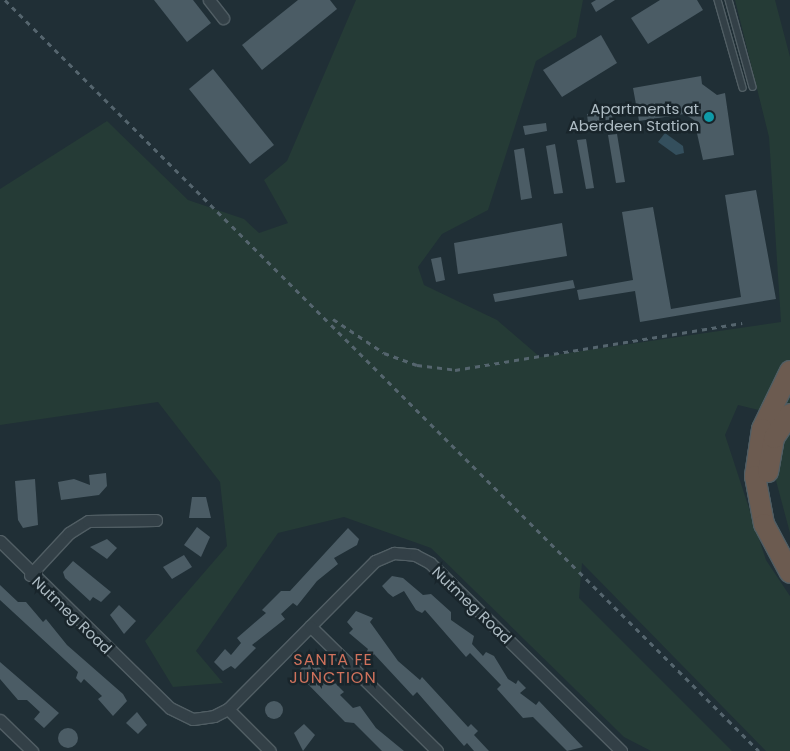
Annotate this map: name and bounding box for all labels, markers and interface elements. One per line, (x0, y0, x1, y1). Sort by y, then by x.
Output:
place label: Apartments at Aberdeen Station (569, 99, 699, 134)
marker: Apartments at Aberdeen Station (703, 111, 715, 123)
street label: Nutmeg Road (429, 563, 515, 647)
street label: Nutmeg Road (29, 573, 115, 657)
district label: SANTA FE JUNCTION (288, 650, 378, 688)

